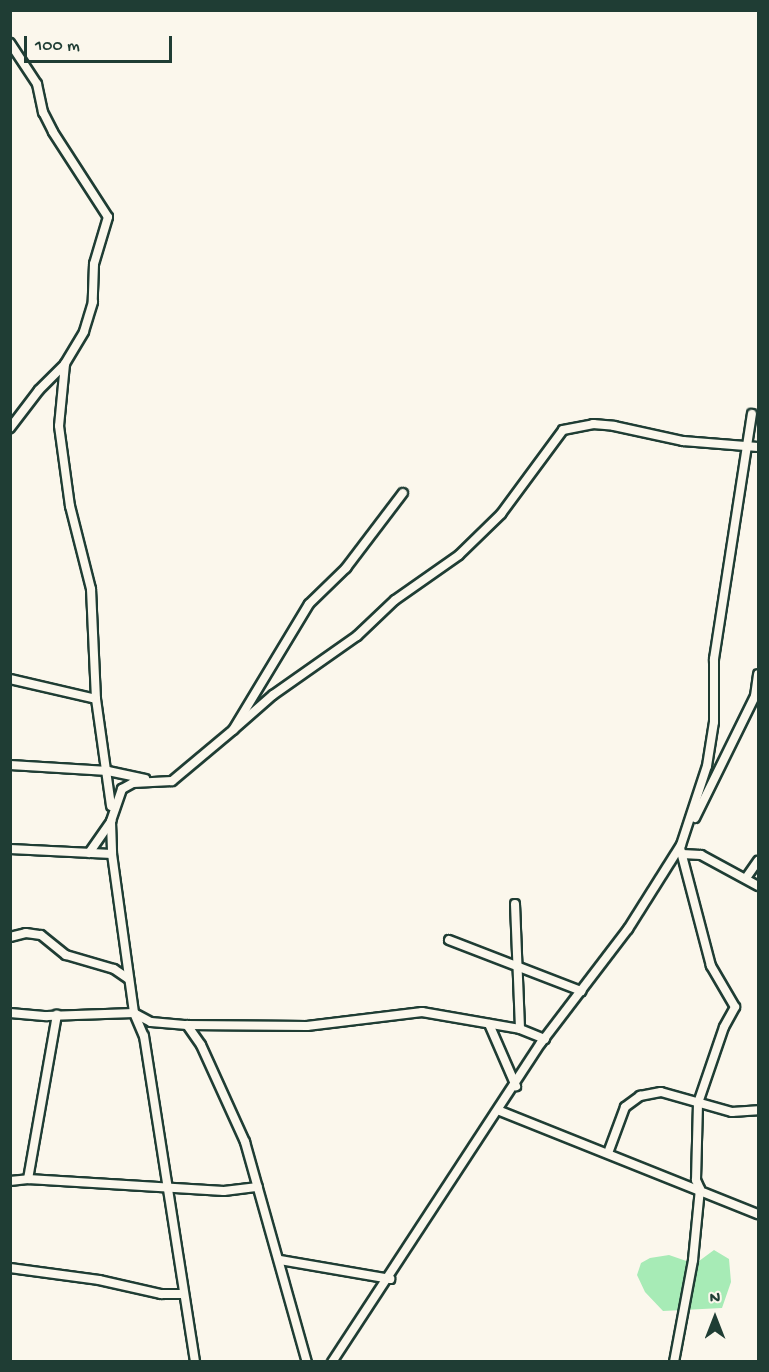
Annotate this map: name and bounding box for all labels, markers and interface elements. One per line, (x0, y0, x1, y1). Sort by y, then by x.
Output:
scale bar (27, 24, 176, 62)
text: 100 m (35, 36, 80, 57)
north arrow (685, 1288, 745, 1348)
text: N (710, 1290, 720, 1309)

